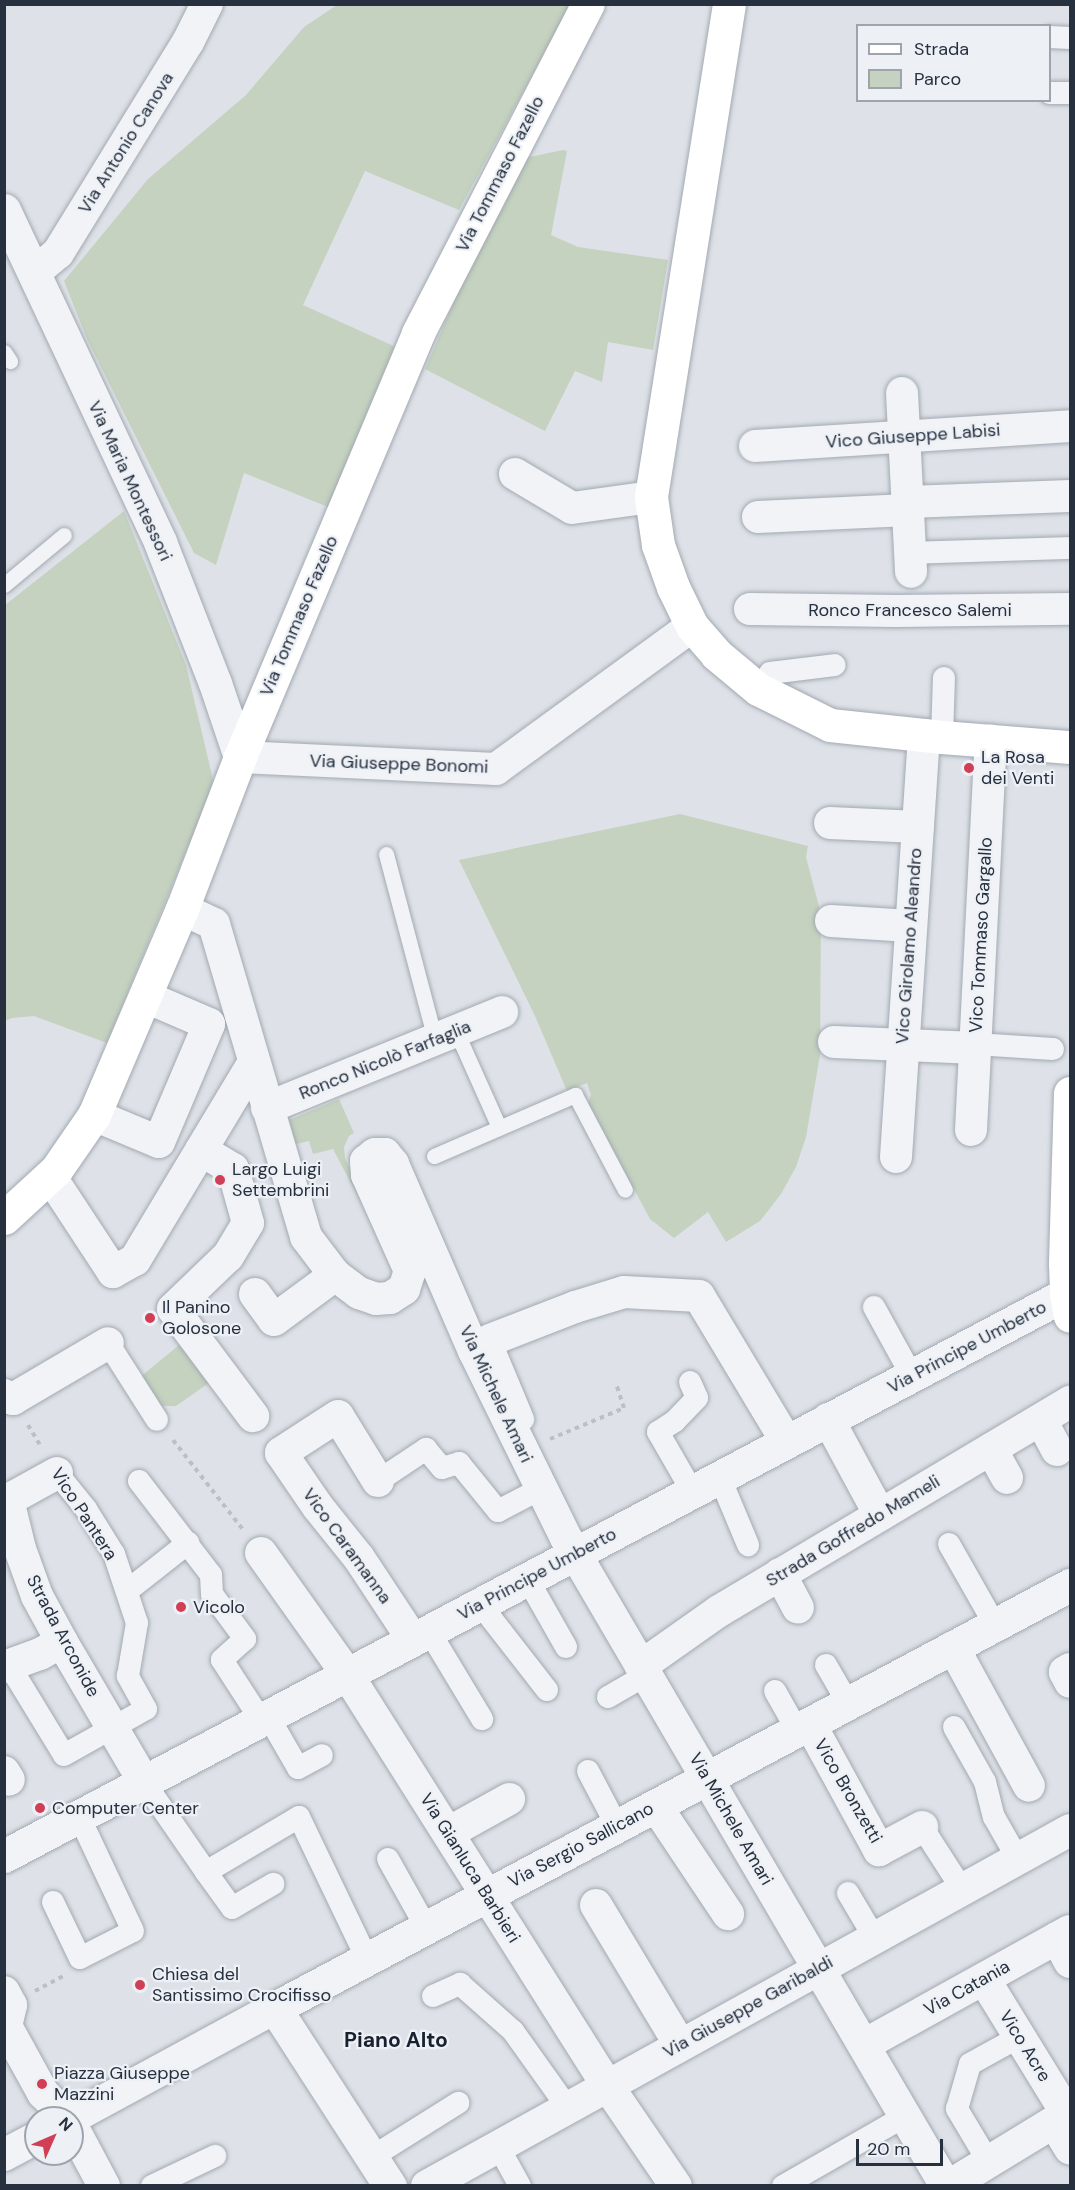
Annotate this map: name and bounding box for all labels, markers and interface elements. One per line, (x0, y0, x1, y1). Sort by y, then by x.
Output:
legend (856, 24, 1051, 102)
text: Strada (914, 37, 969, 61)
text: Parco (914, 67, 961, 91)
street label: Via Antonio Canova (74, 68, 178, 218)
street label: Via Tommaso Fazello (451, 92, 549, 256)
street label: Via Maria Montessori (83, 397, 177, 565)
street label: Vico Giuseppe Labisi (825, 419, 1001, 453)
street label: Via Tommaso Fazello (255, 532, 343, 700)
street label: Ronco Francesco Salemi (808, 599, 1012, 621)
place label: La Rosa dei Venti (981, 747, 1054, 789)
street label: Via Giuseppe Bonomi (309, 750, 489, 778)
marker: La Rosa dei Venti (962, 761, 976, 775)
street label: Vico Tommaso Gargallo (965, 837, 997, 1033)
street label: Vico Girolamo Aleandro (891, 847, 927, 1045)
street label: Ronco Nicolò Farfaglia (296, 1016, 474, 1104)
place label: Largo Luigi Settembrini (232, 1159, 329, 1202)
marker: Largo Luigi Settembrini (213, 1173, 227, 1187)
street label: Via Principe Umberto (884, 1296, 1050, 1398)
place label: Il Panino Golosone (162, 1297, 241, 1340)
marker: Il Panino Golosone (143, 1311, 157, 1325)
street label: Via Michele Amari (455, 1322, 537, 1466)
street label: Vico Pantera (46, 1464, 122, 1564)
street label: Strada Goffredo Mameli (762, 1470, 944, 1592)
street label: Vico Caramanna (298, 1484, 396, 1608)
street label: Via Principe Umberto (454, 1523, 620, 1625)
street label: Strada Arconide (22, 1571, 104, 1701)
place label: Vicolo (193, 1596, 245, 1618)
marker: Vicolo (174, 1600, 188, 1614)
street label: Vico Bronzetti (809, 1735, 887, 1847)
street label: Via Michele Amari (684, 1749, 778, 1889)
street label: Via Gianluca Barbieri (415, 1789, 525, 1947)
place label: Computer Center (52, 1797, 199, 1819)
street label: Via Sergio Sallicano (505, 1798, 657, 1892)
marker: Computer Center (33, 1801, 47, 1815)
street label: Via Giuseppe Garibaldi (659, 1951, 837, 2063)
street label: Via Catania (920, 1956, 1014, 2020)
place label: Chiesa del Santissimo Crocifisso (152, 1964, 331, 2006)
marker: Chiesa del Santissimo Crocifisso (133, 1978, 147, 1992)
street label: Vico Acre (995, 2006, 1055, 2086)
district label: Piano Alto (344, 2027, 448, 2053)
place label: Piazza Giuseppe Mazzini (54, 2063, 190, 2106)
marker: Piazza Giuseppe Mazzini (35, 2077, 49, 2091)
north arrow (24, 2106, 84, 2166)
text: N (54, 2113, 77, 2136)
scale bar (859, 2127, 946, 2165)
text: 20 m (867, 2137, 910, 2161)

